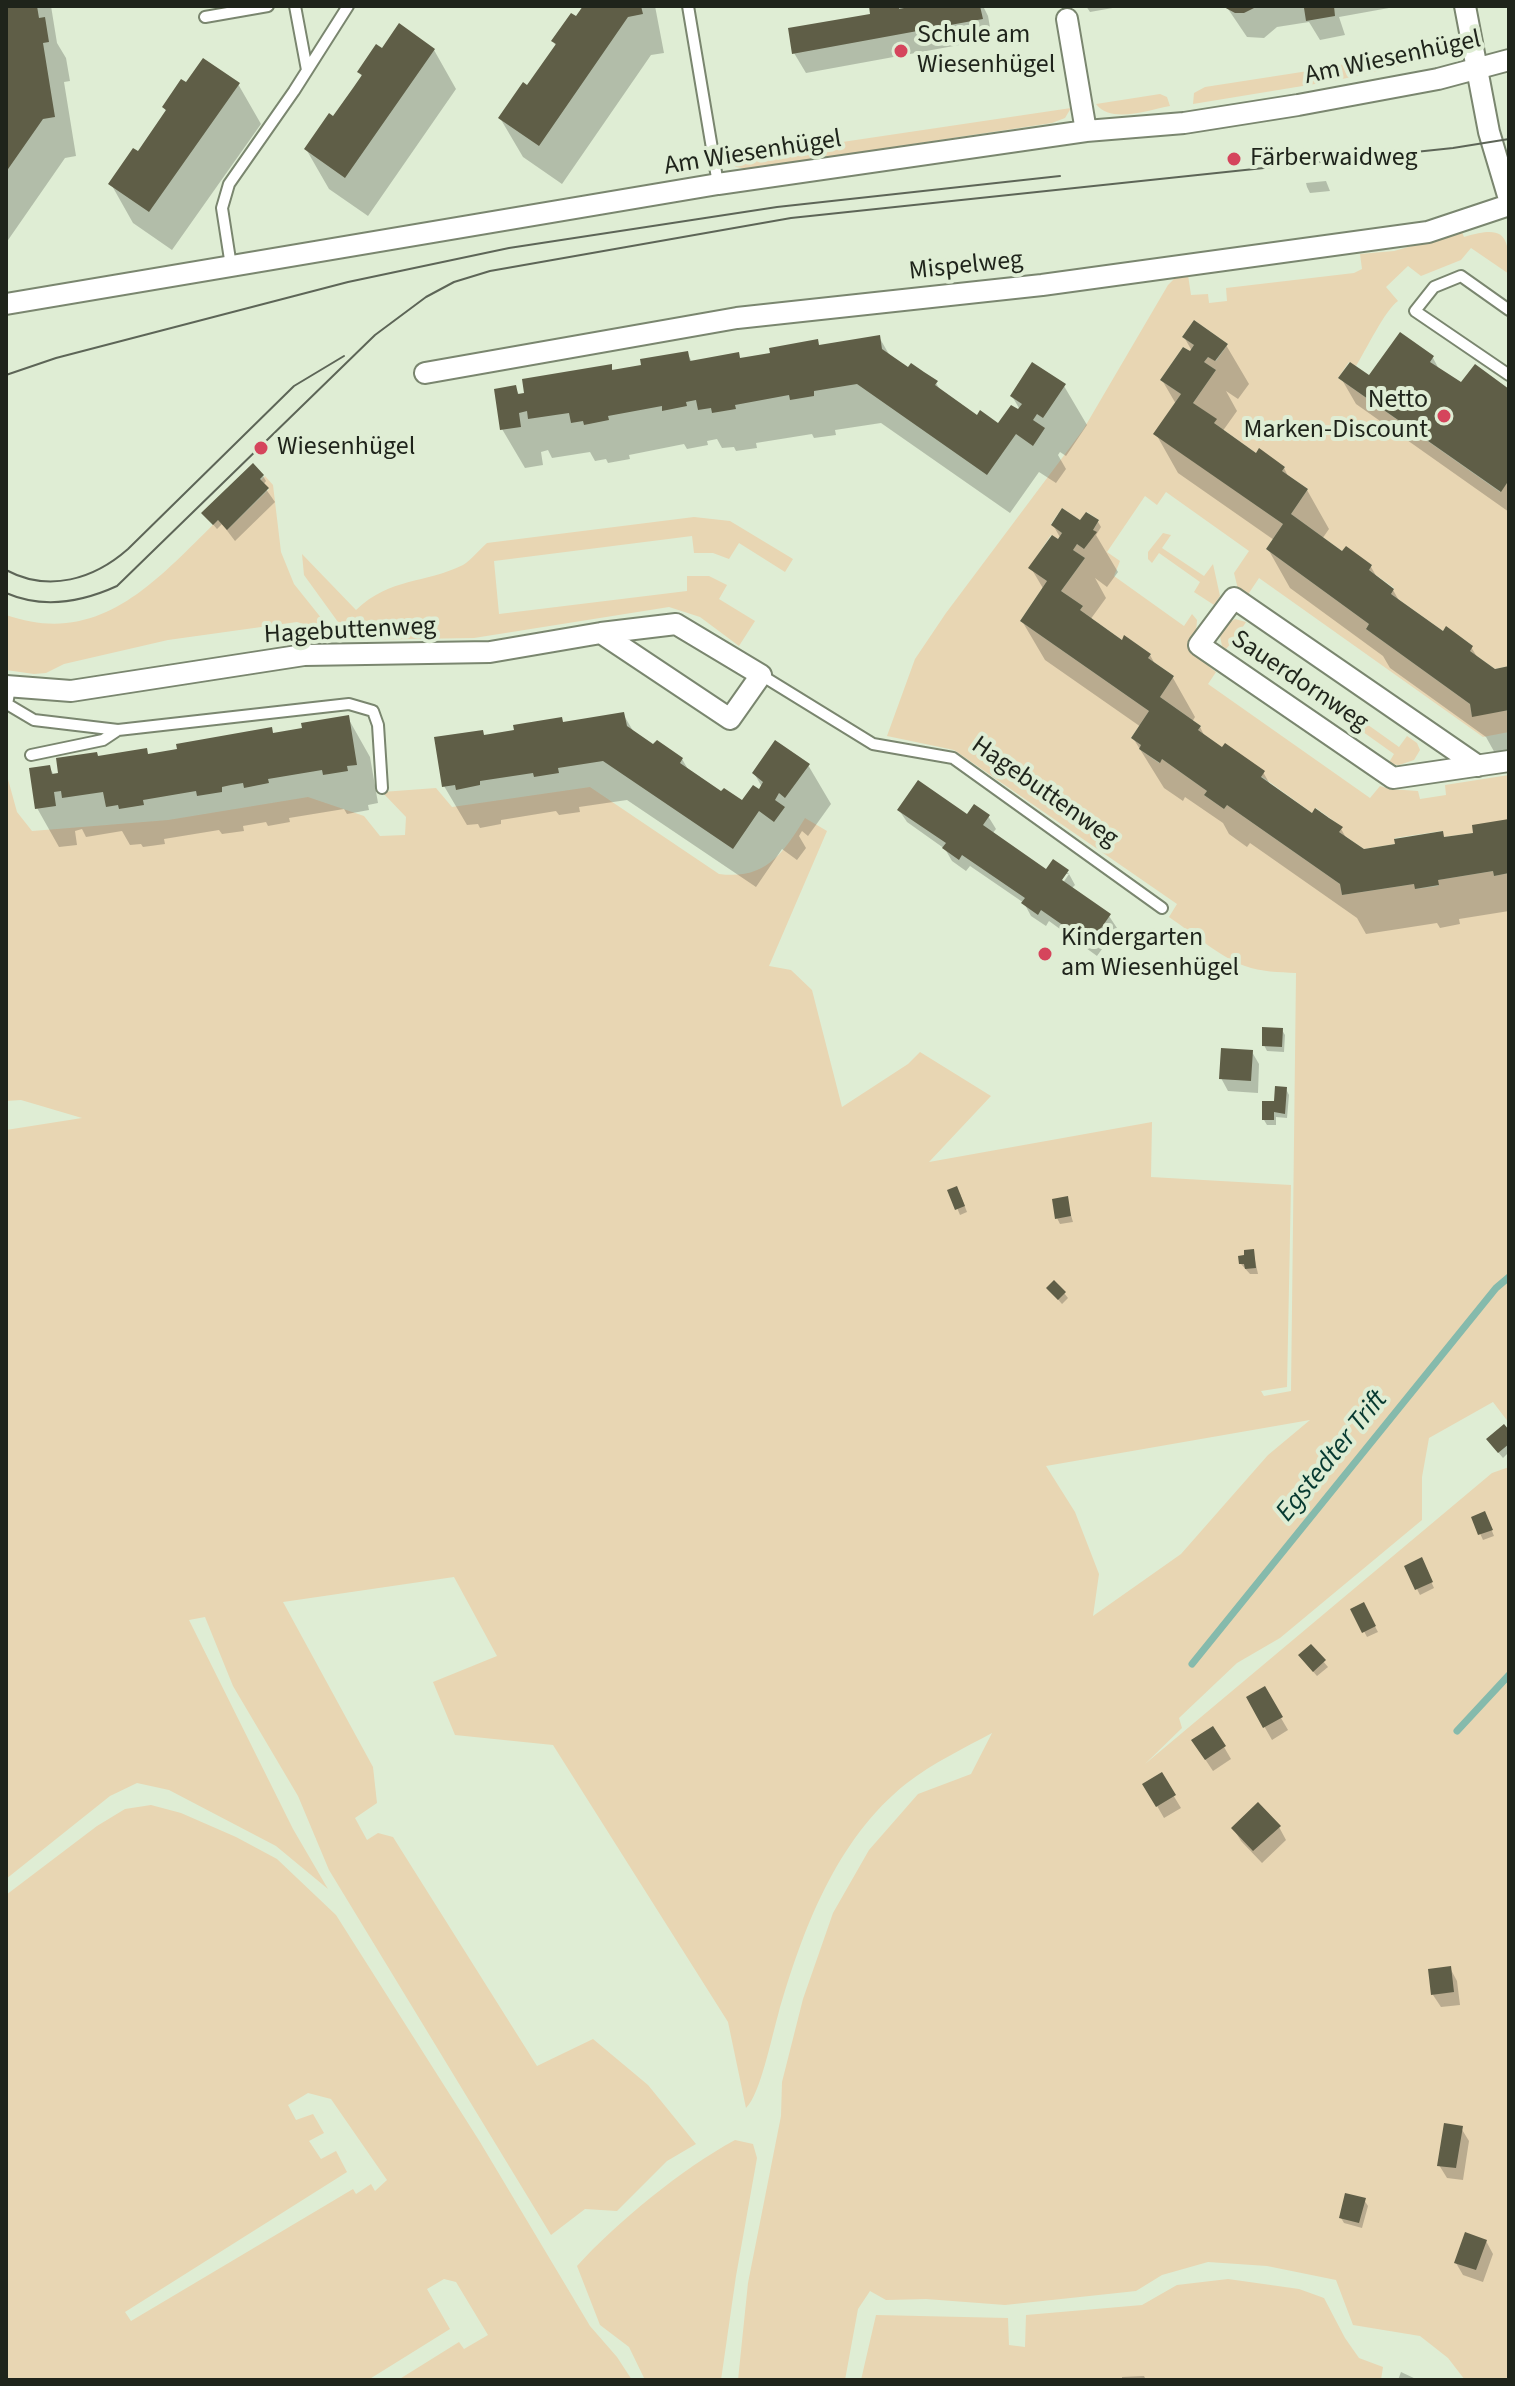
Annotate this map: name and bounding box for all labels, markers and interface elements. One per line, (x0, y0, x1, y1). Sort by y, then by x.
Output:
place label: Schule am Wiesenhügel (917, 20, 1055, 82)
street label: Am Wiesenhügel (1302, 25, 1484, 93)
marker: Schule am Wiesenhügel (892, 42, 910, 60)
street label: Am Wiesenhügel (662, 125, 844, 183)
place label: Färberwaidweg (1250, 143, 1418, 175)
marker: Färberwaidweg (1225, 150, 1243, 168)
street label: Mispelweg (907, 246, 1025, 288)
place label: Netto Marken-Discount (1244, 385, 1428, 446)
marker: Netto Marken-Discount (1435, 407, 1453, 425)
place label: Wiesenhügel (277, 432, 415, 464)
marker: Wiesenhügel (252, 439, 270, 457)
street label: Hagebuttenweg (263, 612, 437, 652)
street label: Sauerdornweg (1224, 625, 1374, 739)
street label: Hagebuttenweg (964, 731, 1124, 855)
place label: Kindergarten am Wiesenhügel (1061, 923, 1239, 984)
marker: Kindergarten am Wiesenhügel (1036, 945, 1054, 963)
water label: Egstedter Trift (1270, 1385, 1396, 1529)

